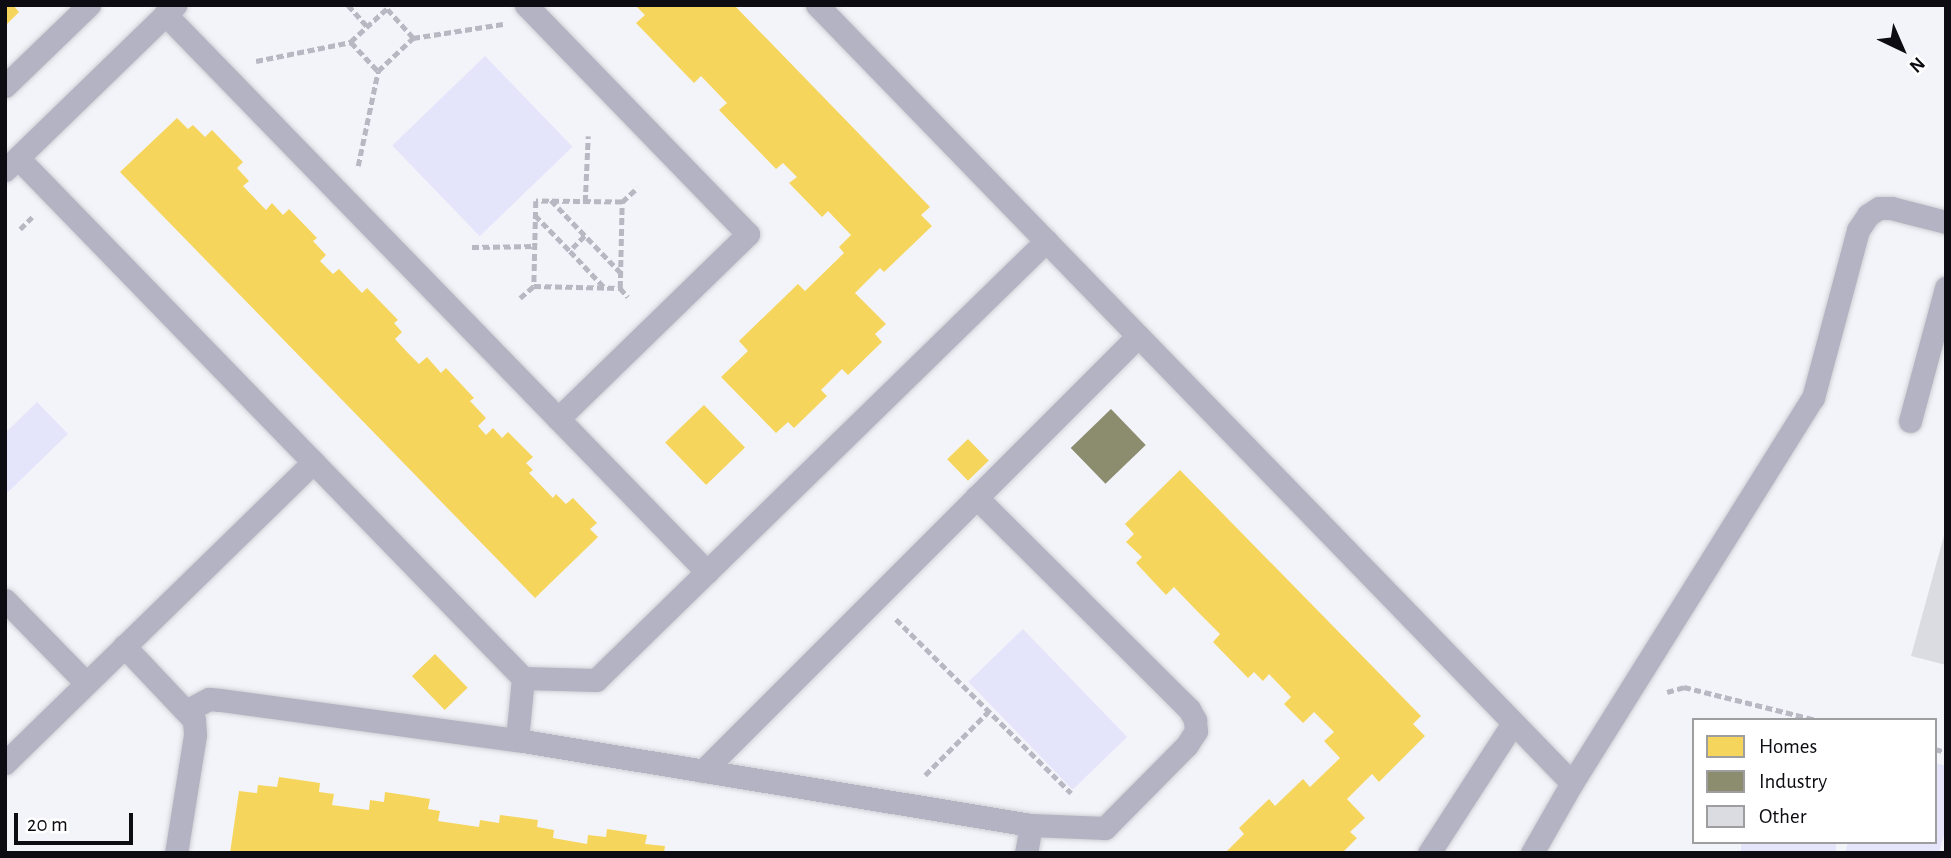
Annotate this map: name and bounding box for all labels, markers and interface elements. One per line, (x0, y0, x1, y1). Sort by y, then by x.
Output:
north arrow (1867, 14, 1937, 84)
text: N (1906, 53, 1928, 76)
legend (1692, 718, 1937, 844)
text: Homes (1759, 736, 1817, 757)
text: Industry (1759, 771, 1827, 792)
scale bar (18, 798, 136, 842)
text: Other (1759, 806, 1806, 827)
text: 20 m (27, 814, 68, 835)

